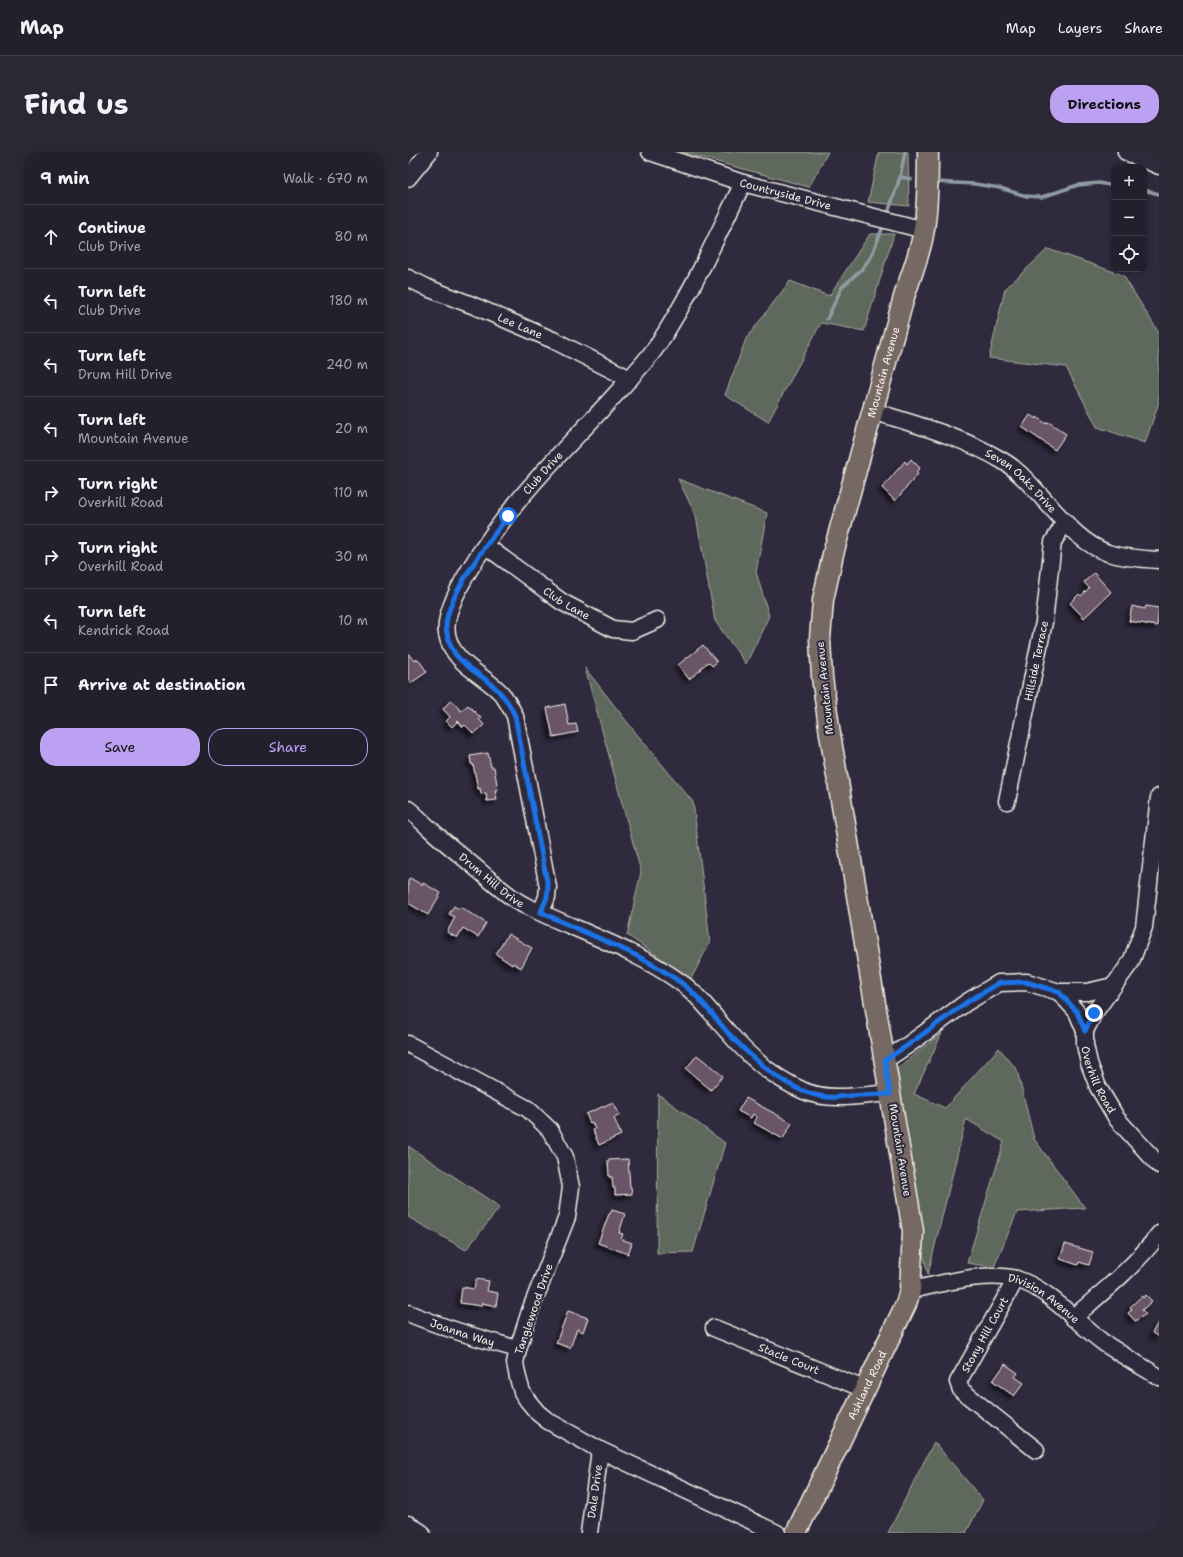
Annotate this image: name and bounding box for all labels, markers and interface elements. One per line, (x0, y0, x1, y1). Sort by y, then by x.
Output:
text: Map (20, 15, 64, 40)
text: Map (1006, 19, 1036, 37)
text: Layers (1058, 19, 1102, 37)
text: Share (1124, 19, 1163, 37)
text: Find us (24, 85, 129, 123)
button: Directions (1050, 85, 1159, 123)
map controls (1111, 164, 1147, 272)
button: + (1111, 164, 1147, 200)
text: 9 min (40, 167, 90, 189)
text: Walk · 670 m (283, 170, 368, 187)
street label: Countryside Drive (738, 175, 833, 213)
button: − (1111, 200, 1147, 236)
text: Continue (78, 218, 146, 238)
icon: ahead (40, 226, 62, 248)
text: 80 m (334, 228, 368, 245)
button: locate (1111, 236, 1147, 272)
text: Club Drive (78, 238, 141, 255)
text: Turn left (78, 282, 146, 302)
icon: left (40, 290, 62, 312)
text: 180 m (329, 292, 368, 309)
text: Club Drive (78, 302, 141, 319)
street label: Lee Lane (495, 309, 545, 342)
street label: Mountain Avenue (864, 325, 903, 419)
text: Turn left (78, 346, 146, 366)
icon: left (40, 354, 62, 376)
text: 240 m (326, 356, 368, 373)
text: Drum Hill Drive (78, 366, 172, 383)
text: Turn left (78, 410, 146, 430)
icon: left (40, 418, 62, 440)
text: 20 m (335, 420, 368, 437)
text: Mountain Avenue (78, 430, 189, 447)
street label: Seven Oaks Drive (983, 445, 1060, 516)
street label: Club Drive (519, 448, 566, 498)
text: Turn right (78, 474, 158, 494)
icon: right (40, 482, 62, 504)
text: 110 m (333, 484, 368, 501)
text: Overhill Road (78, 494, 163, 511)
route start (499, 507, 517, 525)
text: Turn right (78, 538, 158, 558)
icon: right (40, 546, 62, 568)
text: 30 m (334, 548, 368, 565)
text: Overhill Road (78, 558, 163, 575)
street label: Club Lane (540, 583, 593, 623)
text: Turn left (78, 602, 146, 622)
icon: left (40, 610, 62, 632)
text: 10 m (338, 612, 368, 629)
street label: Hillside Terrace (1020, 619, 1052, 703)
text: Kendrick Road (78, 622, 169, 639)
street label: Mountain Avenue (813, 641, 837, 735)
icon: arrive (40, 674, 62, 696)
text: Arrive at destination (78, 675, 246, 695)
button: Save (40, 728, 200, 766)
button: Share (208, 728, 368, 766)
street label: Drum Hill Drive (456, 849, 527, 911)
route end (1085, 1004, 1103, 1022)
street label: Overhill Road (1078, 1044, 1119, 1116)
street label: Mountain Avenue (885, 1103, 915, 1197)
street label: Tanglewood Drive (511, 1261, 557, 1357)
street label: Division Avenue (1007, 1270, 1083, 1327)
street label: Stony Hill Court (958, 1294, 1012, 1375)
street label: Joanna Way (428, 1315, 496, 1350)
street label: Stacie Court (756, 1339, 822, 1378)
street label: Ashland Road (844, 1348, 890, 1422)
street label: Dale Drive (584, 1464, 606, 1519)

